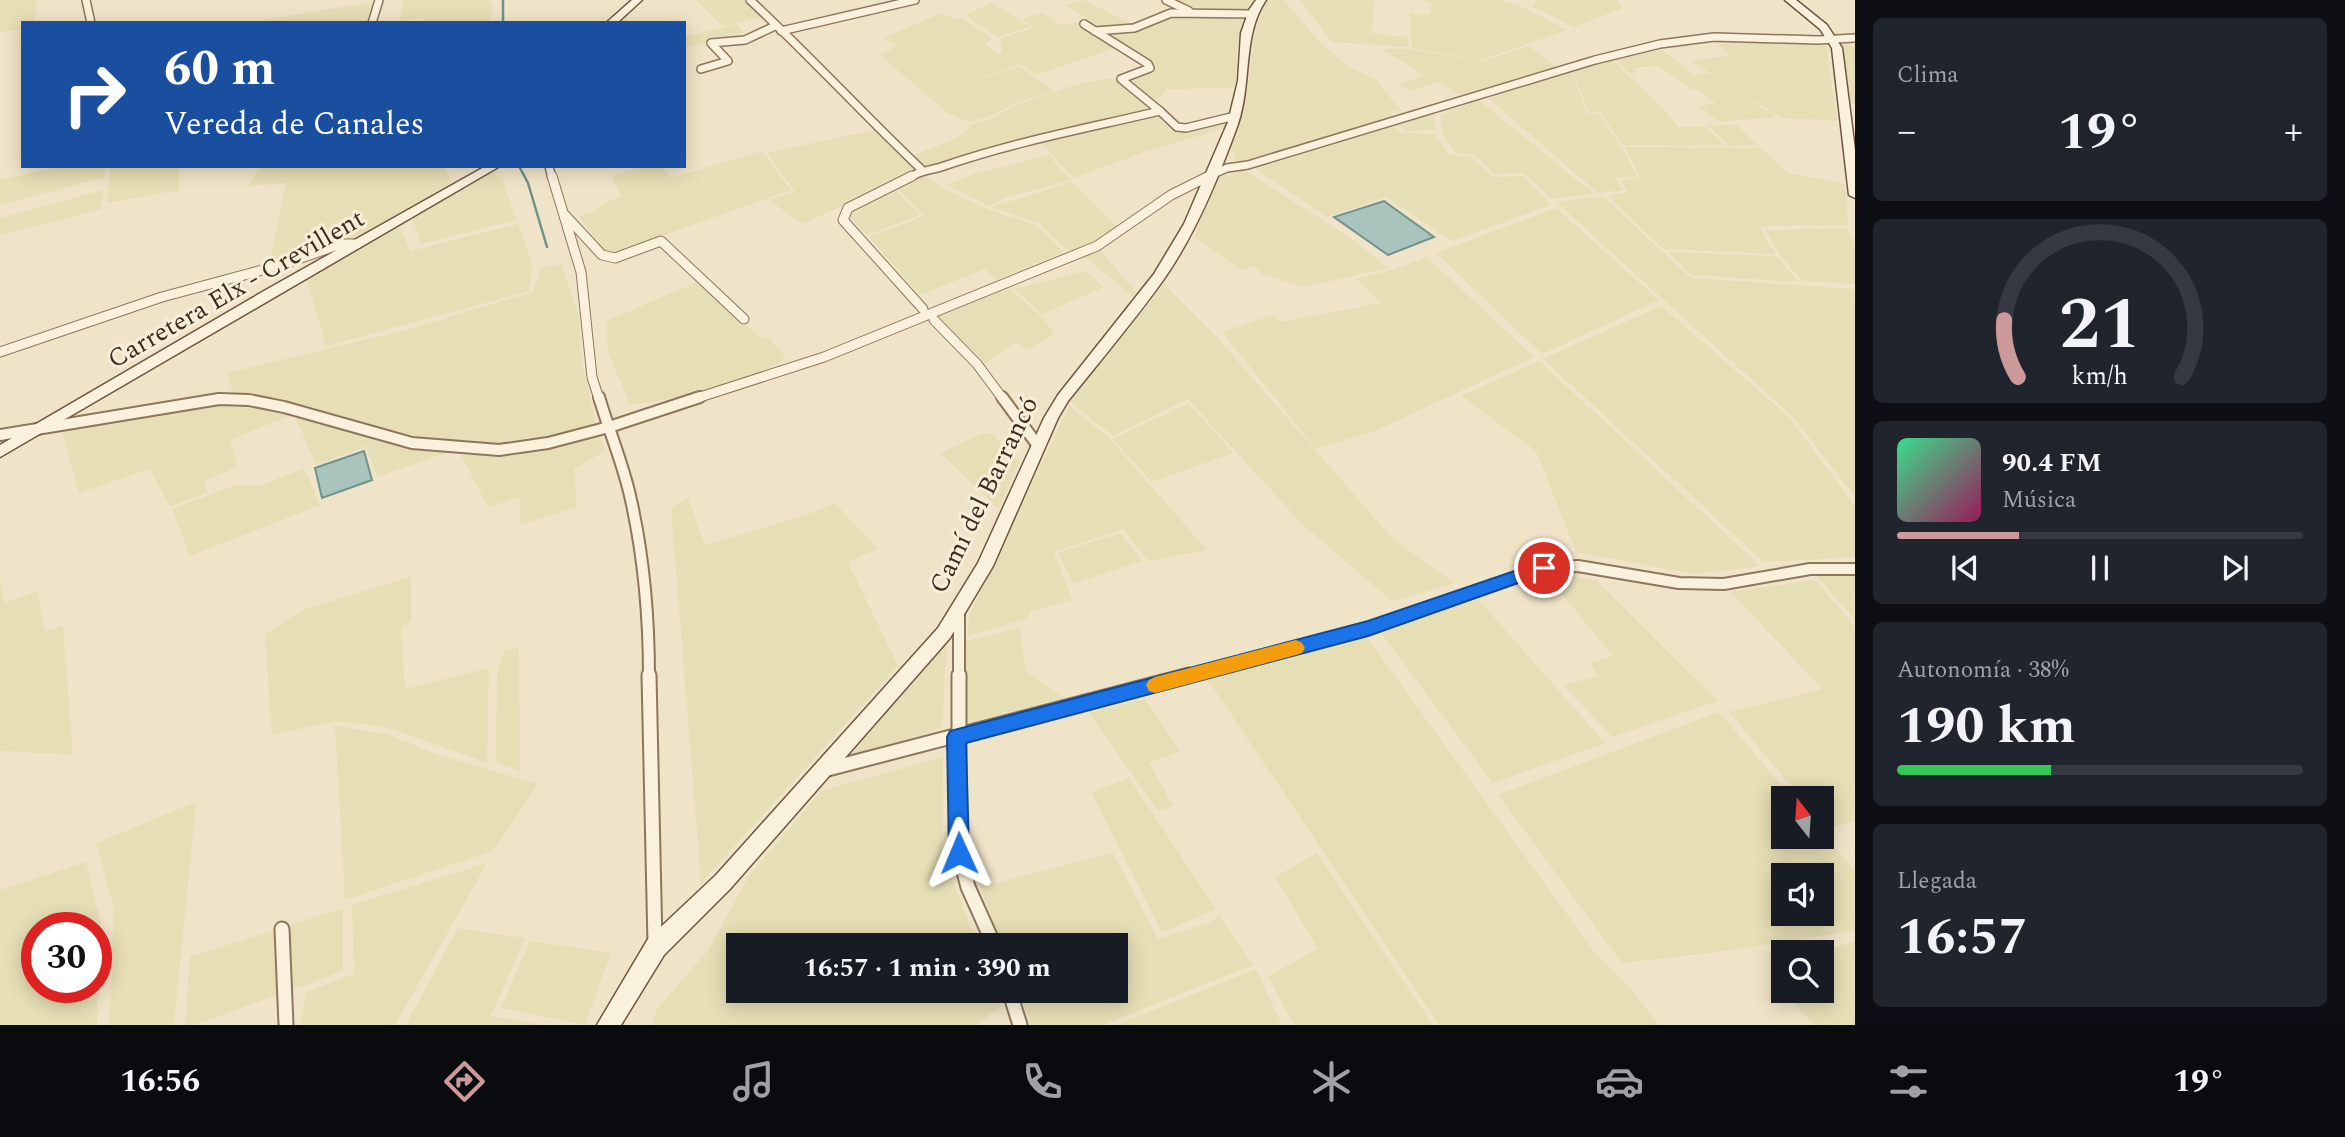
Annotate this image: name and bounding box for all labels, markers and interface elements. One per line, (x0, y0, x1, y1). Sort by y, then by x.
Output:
text: 60 m (164, 32, 275, 107)
icon: right (49, 49, 140, 140)
text: Clima (1897, 58, 1959, 93)
text: 19° (2058, 93, 2142, 172)
text: Vereda de Canales (164, 100, 424, 149)
text: − (1897, 103, 1916, 161)
text: + (2284, 103, 2303, 161)
street label: Carretera Elx - Crevillent (100, 199, 372, 379)
text: 21 (2059, 271, 2141, 382)
text: km/h (2072, 358, 2128, 396)
street label: Camí del Barrancó (919, 390, 1049, 600)
text: 90.4 FM (2002, 443, 2102, 483)
text: Música (2002, 483, 2076, 518)
pin (1514, 538, 1574, 598)
icon: arrive (1525, 549, 1563, 587)
icon: previous (1946, 549, 1984, 587)
icon: pause (2081, 549, 2119, 587)
icon: next (2216, 549, 2254, 587)
text: Autonomía · 38% (1897, 653, 2069, 688)
text: 190 km (1897, 687, 2076, 766)
north arrow (1771, 786, 1834, 849)
map controls (1771, 786, 1834, 1003)
position arrow (922, 816, 996, 890)
button: sound (1771, 863, 1834, 926)
text: Llegada (1897, 864, 1977, 899)
text: 16:57 (1897, 898, 2028, 977)
speed limit sign: 30 (21, 912, 112, 1003)
button: search (1771, 940, 1834, 1003)
text: 16:57 · 1 min · 390 m (803, 948, 1051, 988)
text: 16:56 (120, 1057, 200, 1106)
icon: directions (440, 1057, 489, 1106)
icon: music (729, 1057, 778, 1106)
icon: phone (1018, 1057, 1067, 1106)
icon: climate (1307, 1057, 1356, 1106)
icon: car (1595, 1057, 1644, 1106)
icon: filters (1884, 1057, 1933, 1106)
text: 19° (2173, 1057, 2225, 1106)

